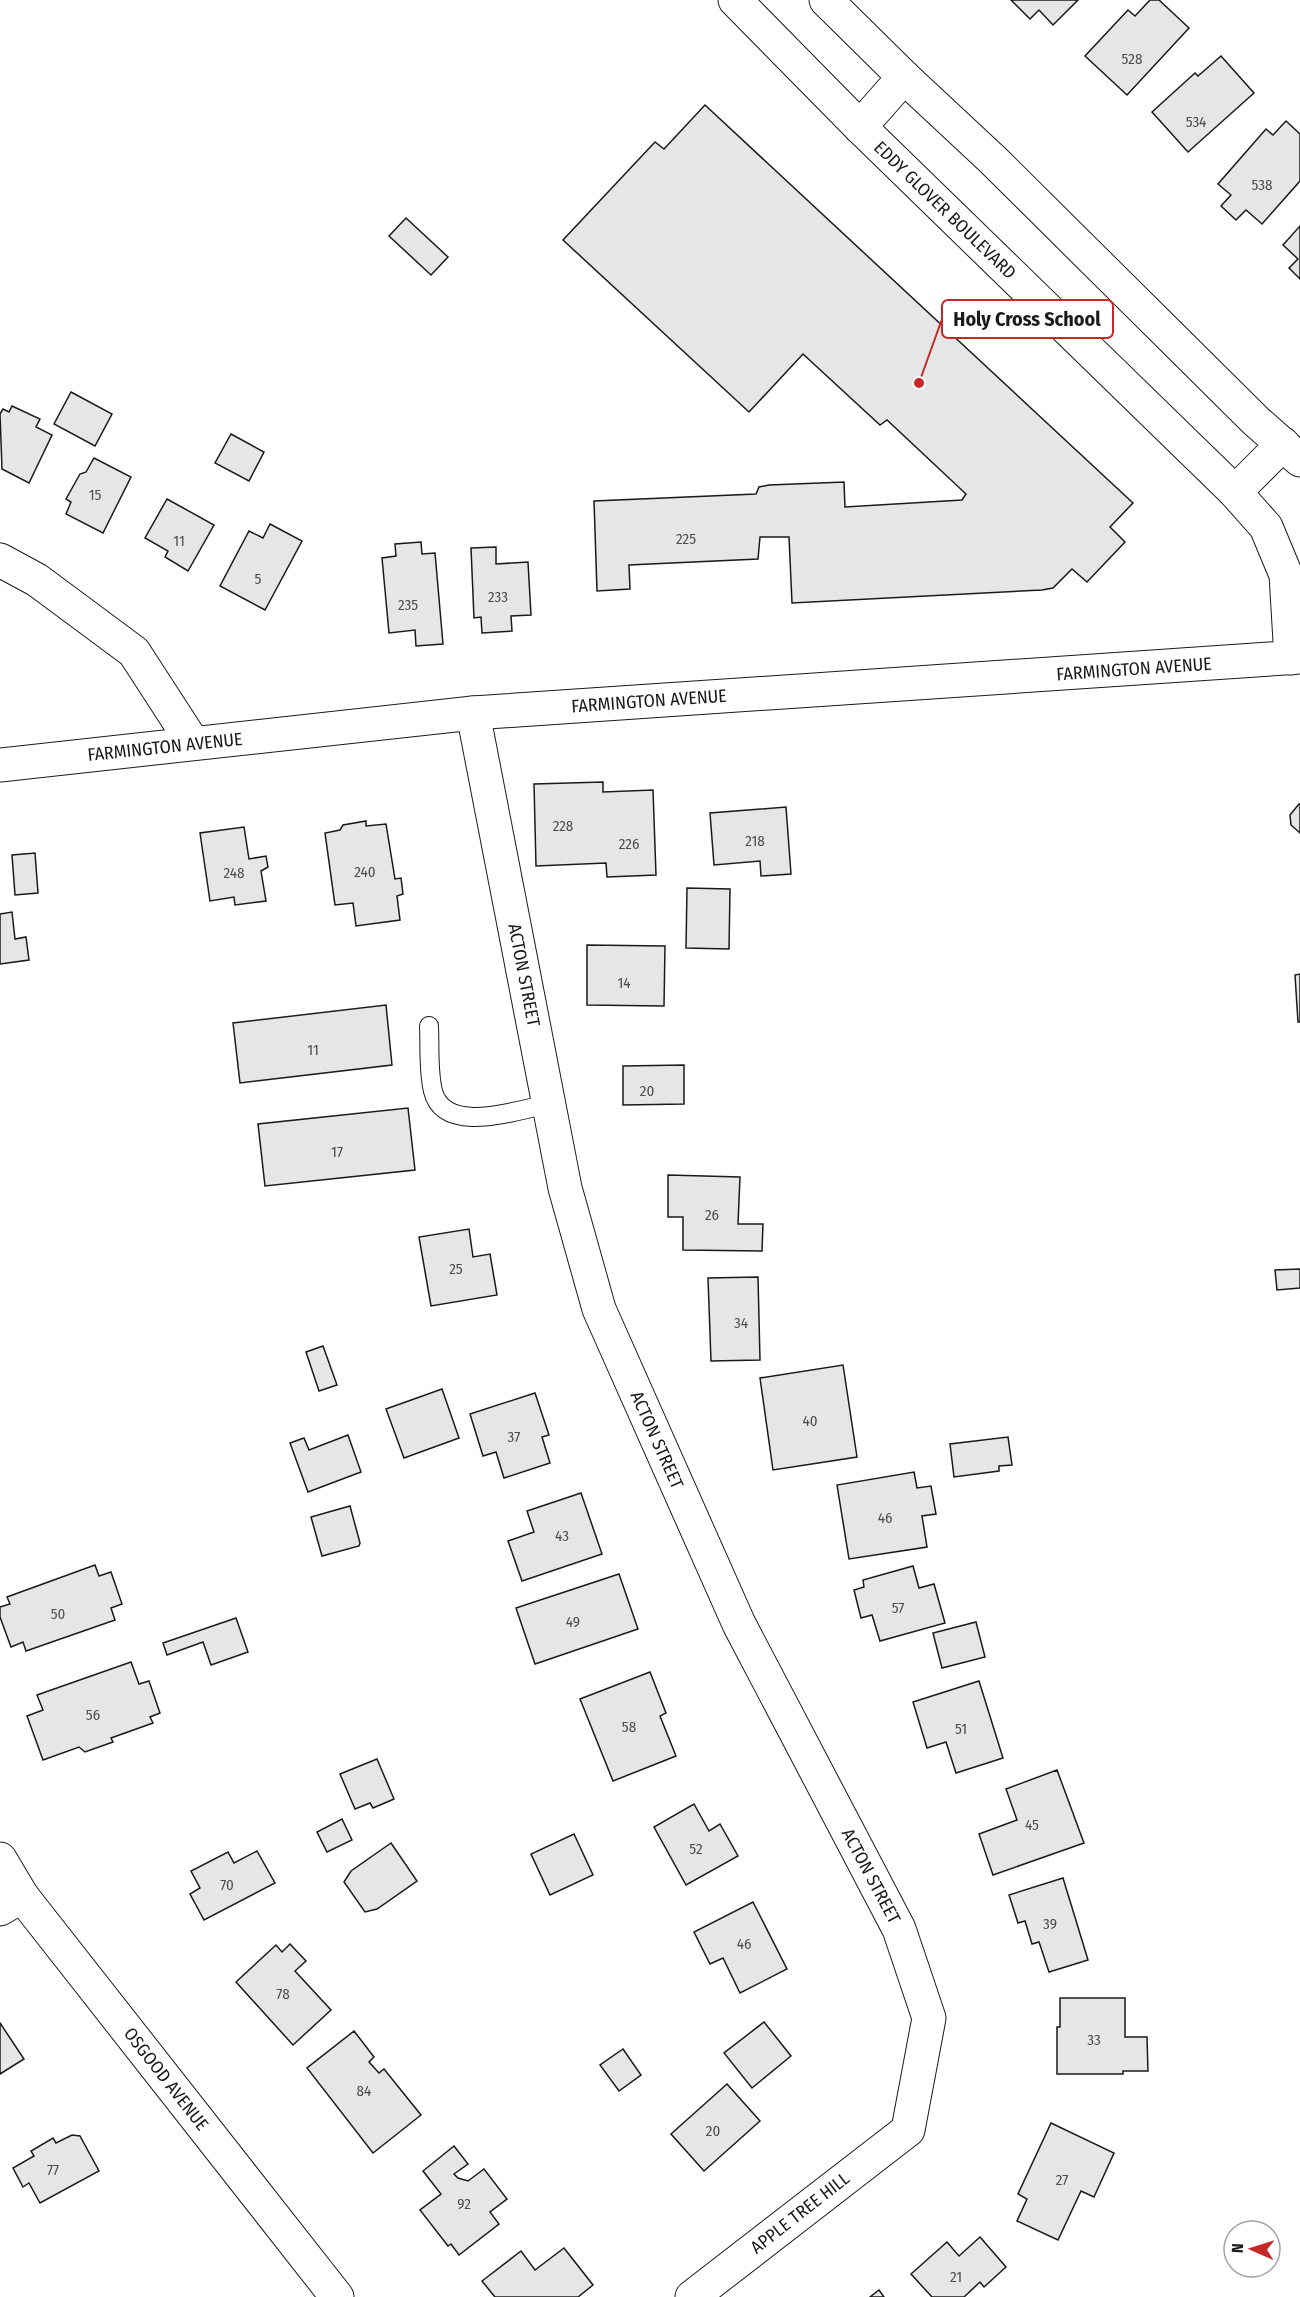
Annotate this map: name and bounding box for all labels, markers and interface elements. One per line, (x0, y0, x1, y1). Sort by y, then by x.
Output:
house number: 528 (1122, 50, 1142, 68)
house number: 534 (1186, 113, 1206, 131)
street label: EDDY GLOVER BOULEVARD (869, 136, 1021, 284)
house number: 538 (1251, 176, 1273, 194)
callout: Holy Cross School (942, 300, 1113, 338)
text: Holy Cross School (953, 307, 1101, 331)
house number: 15 (89, 486, 101, 504)
house number: 225 (676, 530, 696, 548)
house number: 11 (173, 532, 185, 550)
house number: 5 (255, 570, 262, 588)
house number: 233 (488, 588, 508, 606)
house number: 235 (398, 596, 418, 614)
street label: FARMINGTON AVENUE (1056, 653, 1212, 685)
street label: FARMINGTON AVENUE (571, 685, 727, 717)
street label: FARMINGTON AVENUE (86, 728, 244, 766)
house number: 228 (553, 817, 573, 835)
house number: 218 (745, 832, 765, 850)
house number: 226 (619, 835, 639, 853)
house number: 240 (354, 863, 376, 881)
house number: 248 (223, 864, 245, 882)
street label: ACTON STREET (503, 922, 545, 1029)
house number: 14 (617, 974, 631, 992)
house number: 11 (307, 1041, 319, 1059)
house number: 20 (640, 1082, 654, 1100)
house number: 17 (331, 1143, 343, 1161)
house number: 26 (705, 1206, 719, 1224)
house number: 25 (449, 1260, 463, 1278)
house number: 34 (734, 1314, 748, 1332)
street label: ACTON STREET (626, 1388, 689, 1493)
house number: 40 (802, 1412, 818, 1430)
house number: 37 (508, 1428, 520, 1446)
house number: 46 (878, 1509, 892, 1527)
house number: 43 (555, 1527, 569, 1545)
house number: 57 (892, 1599, 904, 1617)
house number: 50 (51, 1605, 65, 1623)
house number: 49 (566, 1613, 580, 1631)
house number: 56 (86, 1706, 100, 1724)
house number: 58 (622, 1718, 636, 1736)
house number: 51 (955, 1720, 967, 1738)
house number: 45 (1025, 1816, 1039, 1834)
street label: ACTON STREET (837, 1825, 906, 1928)
house number: 52 (689, 1840, 703, 1858)
house number: 70 (220, 1876, 234, 1894)
house number: 39 (1043, 1915, 1057, 1933)
house number: 46 (737, 1935, 751, 1953)
house number: 78 (276, 1985, 290, 2003)
street label: OSGOOD AVENUE (119, 2023, 213, 2135)
house number: 33 (1087, 2031, 1101, 2049)
house number: 84 (357, 2082, 371, 2100)
house number: 20 (706, 2122, 720, 2140)
house number: 77 (47, 2161, 59, 2179)
street label: APPLE TREE HILL (746, 2167, 854, 2259)
house number: 27 (1056, 2171, 1068, 2189)
house number: 92 (457, 2195, 471, 2213)
north arrow (1222, 2219, 1282, 2279)
text: N (1228, 2243, 1247, 2254)
house number: 21 (950, 2268, 962, 2286)

